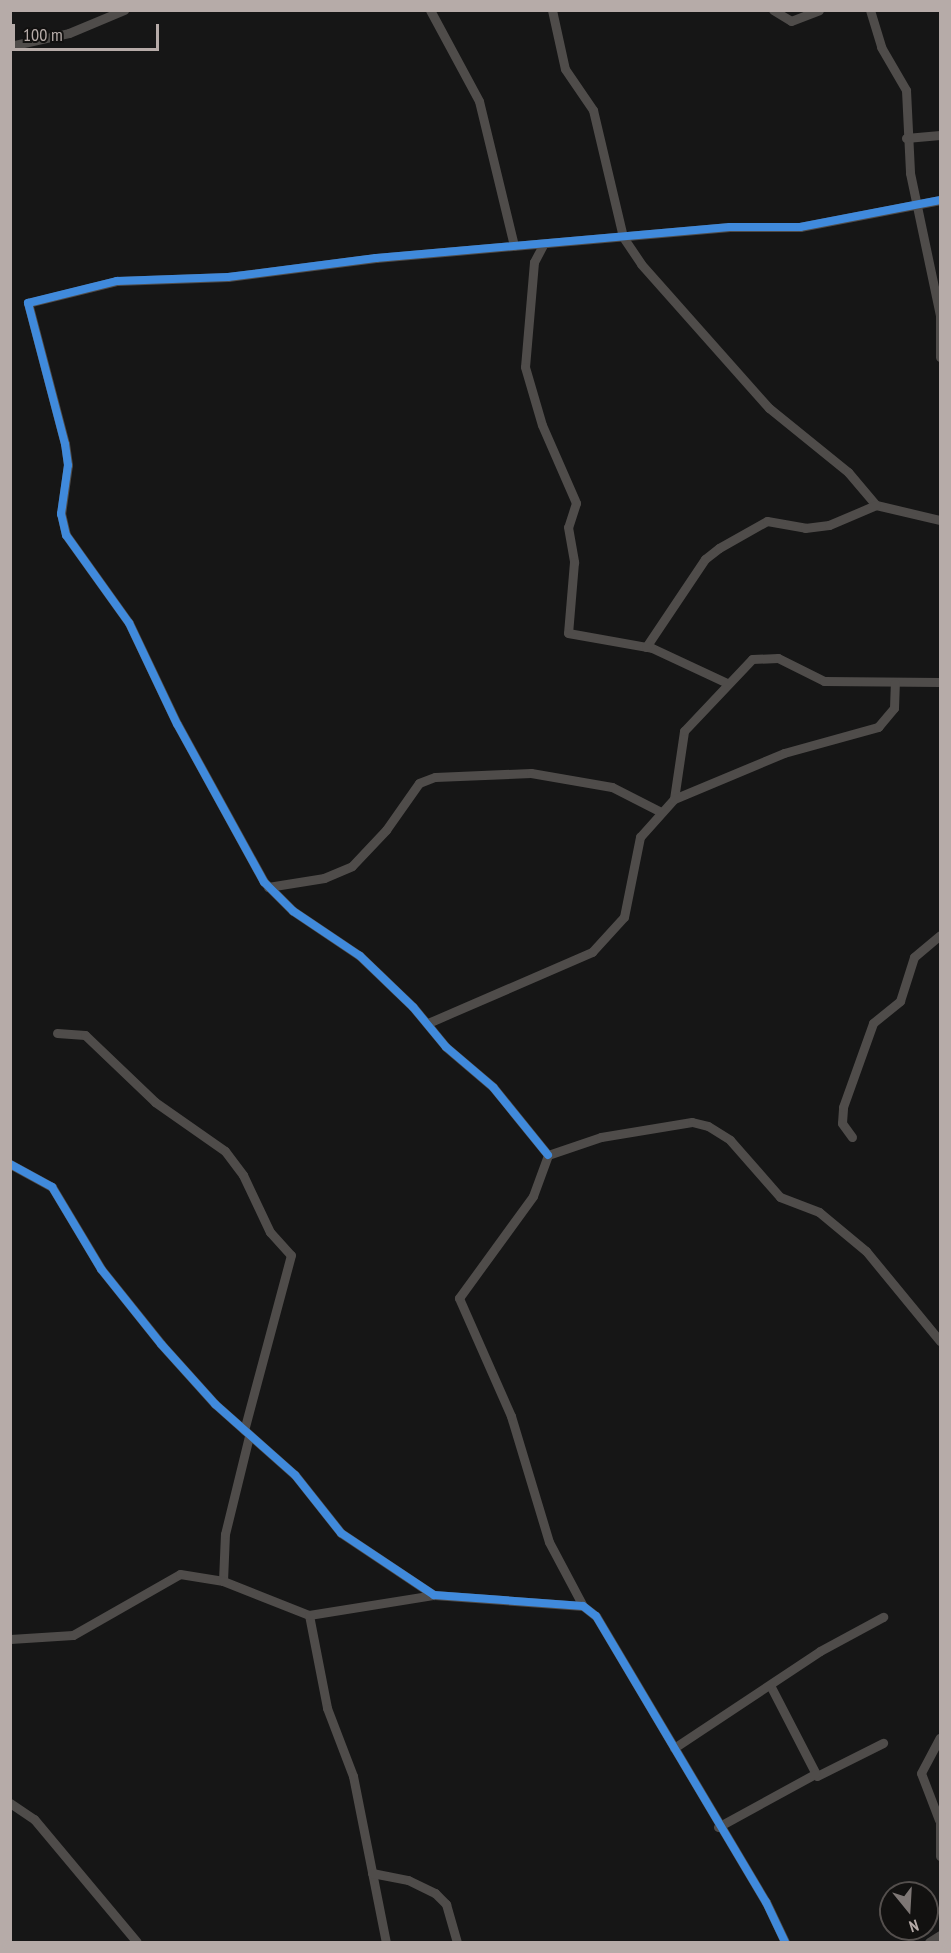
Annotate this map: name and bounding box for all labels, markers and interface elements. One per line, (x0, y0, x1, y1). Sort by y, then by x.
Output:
scale bar (15, 12, 162, 50)
text: 100 m (23, 23, 63, 46)
north arrow (879, 1881, 939, 1941)
text: N (907, 1915, 921, 1937)

